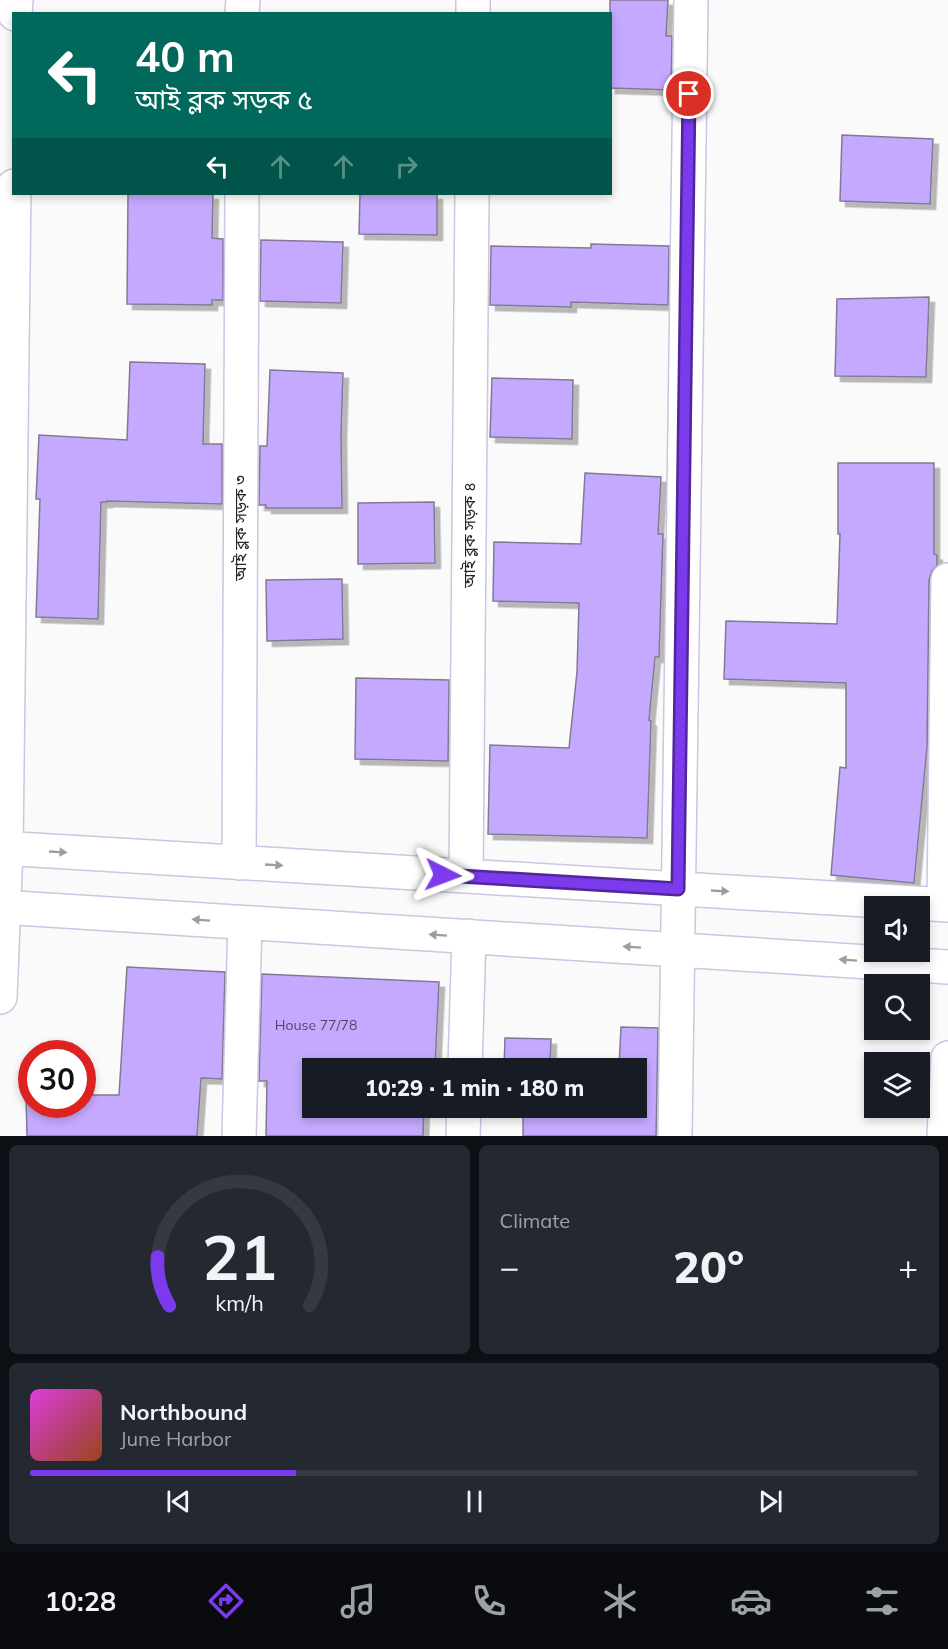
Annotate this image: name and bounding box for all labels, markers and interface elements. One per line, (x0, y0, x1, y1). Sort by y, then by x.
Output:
text: 40 m (135, 30, 235, 83)
icon: left (36, 36, 114, 114)
pin (663, 68, 714, 119)
icon: arrive (672, 77, 705, 110)
text: আই ব্লক সড়ক ৫ (135, 82, 313, 116)
icon: left (201, 150, 234, 183)
icon: ahead (264, 150, 297, 183)
icon: ahead (327, 150, 360, 183)
icon: right (390, 150, 423, 183)
street label: আই ব্লক সড়ক ৩ (230, 475, 250, 582)
street label: আই ব্লক সড়ক ৪ (459, 482, 479, 589)
position arrow (411, 843, 475, 907)
one-way arrow (49, 847, 68, 856)
one-way arrow (265, 860, 284, 869)
one-way arrow (711, 886, 730, 896)
map controls (864, 896, 930, 1118)
button: sound (864, 896, 930, 962)
one-way arrow (191, 915, 210, 925)
one-way arrow (428, 930, 447, 939)
one-way arrow (623, 942, 642, 951)
one-way arrow (838, 956, 857, 965)
button: search (864, 974, 930, 1040)
house number: House 77/78 (275, 1016, 357, 1034)
speed limit sign: 30 (18, 1040, 96, 1118)
button: layers (864, 1052, 930, 1118)
text: 10:29 · 1 min · 180 m (365, 1074, 584, 1102)
text: Climate (500, 1208, 570, 1233)
text: 21 (202, 1217, 277, 1296)
text: 20° (673, 1238, 744, 1294)
text: − (500, 1246, 519, 1287)
text: + (898, 1246, 918, 1287)
text: km/h (215, 1290, 263, 1317)
text: Northbound (120, 1398, 247, 1426)
text: June Harbor (120, 1426, 231, 1451)
icon: previous (162, 1485, 195, 1518)
icon: pause (458, 1485, 491, 1518)
icon: next (754, 1485, 787, 1518)
icon: directions (205, 1580, 247, 1622)
icon: music (337, 1580, 379, 1622)
icon: phone (468, 1580, 510, 1622)
icon: climate (599, 1580, 641, 1622)
icon: car (730, 1580, 772, 1622)
icon: filters (861, 1580, 903, 1622)
text: 10:28 (45, 1584, 116, 1618)

